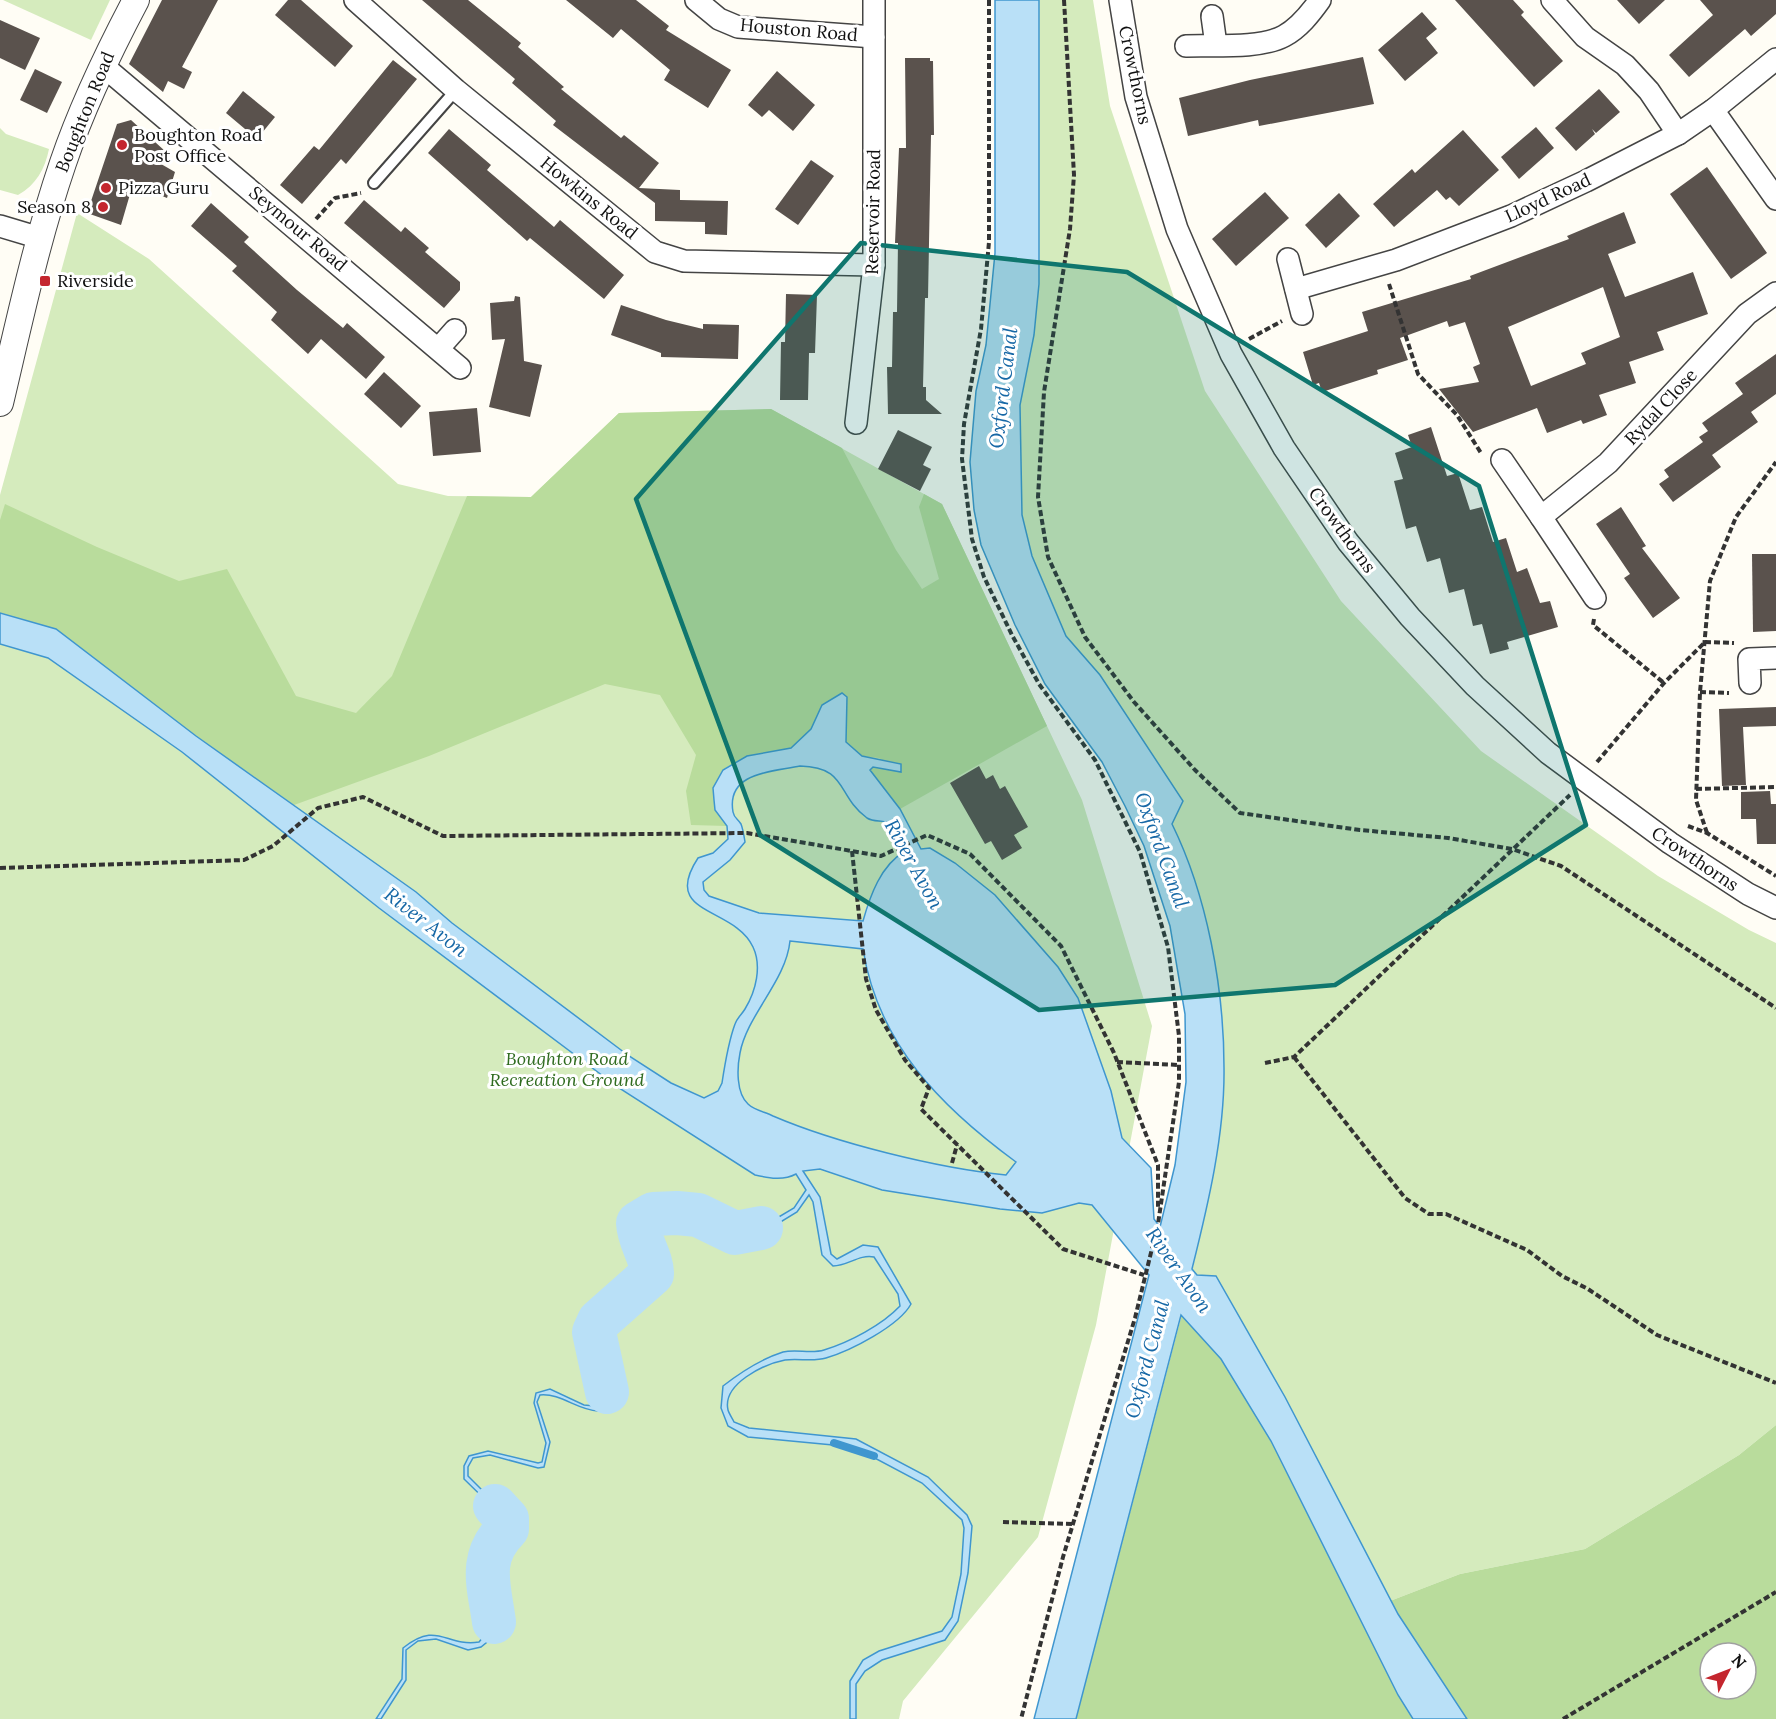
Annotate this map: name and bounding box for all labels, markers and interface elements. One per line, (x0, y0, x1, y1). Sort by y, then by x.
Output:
street label: Houston Road (739, 13, 859, 46)
street label: Crowthorns (1114, 23, 1157, 126)
street label: Boughton Road (50, 48, 119, 176)
place label: Boughton Road Post Office (134, 123, 263, 167)
marker: Boughton Road Post Office (115, 138, 129, 152)
street label: Reservoir Road (860, 149, 885, 275)
street label: Howkins Road (536, 151, 643, 244)
street label: Lloyd Road (1501, 168, 1595, 227)
place label: Pizza Guru (118, 176, 210, 199)
marker: Pizza Guru (99, 181, 113, 195)
street label: Seymour Road (245, 181, 352, 276)
place label: Season 8 (17, 195, 91, 218)
marker: Season 8 (96, 200, 110, 214)
place label: Riverside (57, 269, 134, 292)
marker: Riverside (38, 274, 52, 288)
water label: Oxford Canal (983, 326, 1022, 450)
street label: Rydal Close (1619, 363, 1702, 450)
street label: Crowthorns (1304, 482, 1381, 577)
water label: Oxford Canal (1130, 788, 1195, 912)
water label: River Avon (880, 814, 950, 914)
street label: Crowthorns (1647, 821, 1743, 896)
water label: River Avon (380, 881, 474, 962)
park label: Boughton Road Recreation Ground (490, 1047, 644, 1091)
water label: River Avon (1141, 1222, 1218, 1318)
water label: Oxford Canal (1119, 1296, 1174, 1421)
north arrow (1698, 1641, 1758, 1701)
text: N (1728, 1650, 1751, 1672)

